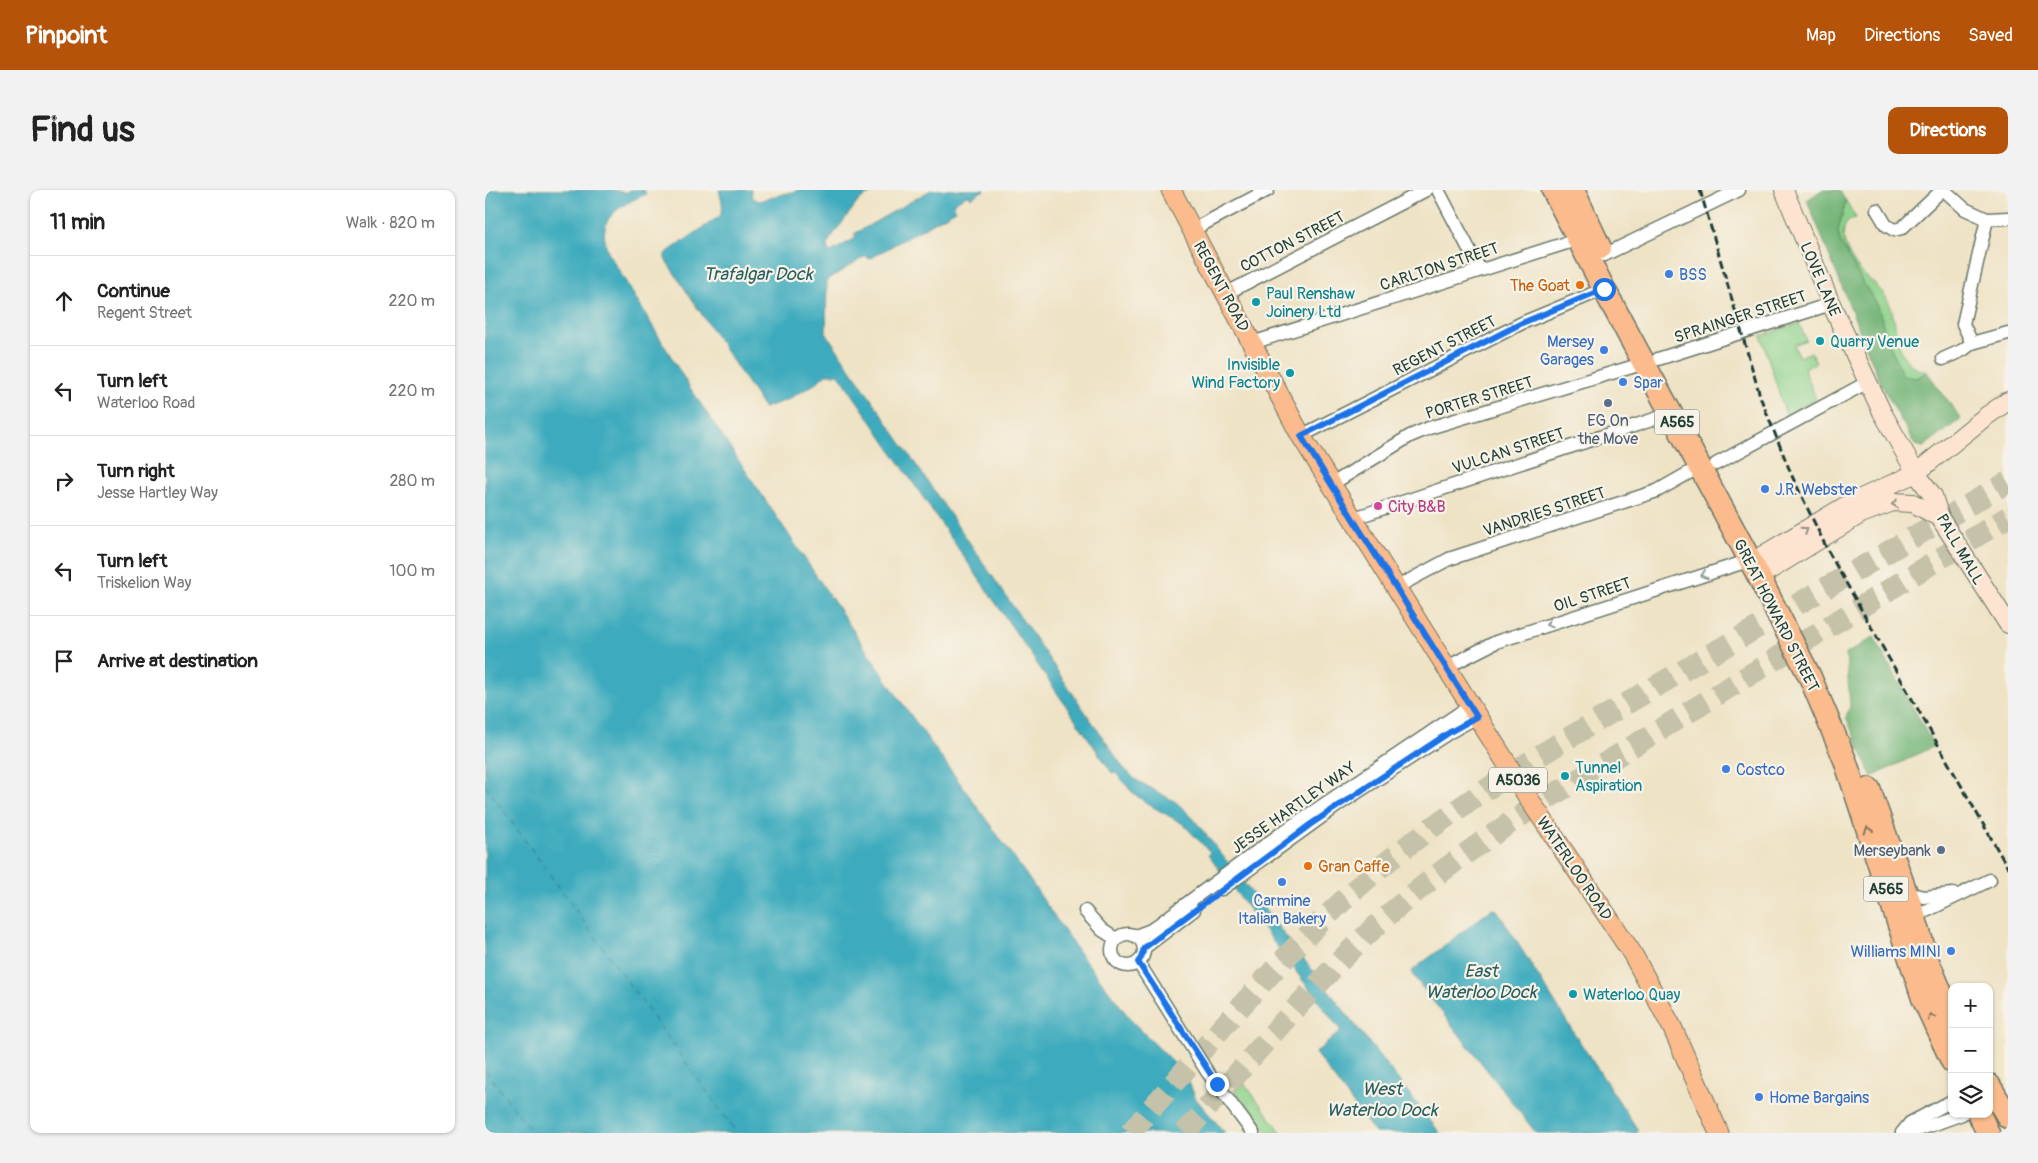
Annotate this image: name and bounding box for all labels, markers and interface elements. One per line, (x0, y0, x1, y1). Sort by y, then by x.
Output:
text: Pinpoint (25, 21, 107, 50)
text: Map (1806, 24, 1836, 47)
text: Directions (1864, 24, 1940, 47)
text: Saved (1968, 24, 2013, 47)
button: Directions (1888, 107, 2008, 154)
text: Find us (30, 108, 135, 152)
street label: COTTON STREET (1237, 207, 1348, 277)
text: 11 min (50, 209, 105, 236)
text: Walk · 820 m (346, 213, 435, 233)
street label: REGENT ROAD (1189, 238, 1253, 335)
street label: CARLTON STREET (1377, 238, 1501, 296)
street label: LOVE LANE (1795, 239, 1845, 320)
water label: Trafalgar Dock (704, 263, 814, 286)
place label: BSS (1679, 265, 1707, 285)
marker: BSS (1663, 268, 1675, 280)
place label: The Goat (1510, 276, 1571, 296)
route start (1593, 278, 1616, 301)
text: Continue (97, 279, 170, 303)
marker: The Goat (1574, 279, 1586, 291)
place label: Paul Renshaw Joinery Ltd (1266, 284, 1355, 322)
street label: SPRAINGER STREET (1672, 286, 1809, 348)
icon: ahead (50, 287, 78, 315)
text: 220 m (389, 291, 435, 311)
marker: Paul Renshaw Joinery Ltd (1250, 296, 1262, 308)
text: Regent Street (97, 303, 192, 323)
street label: REGENT STREET (1390, 311, 1499, 380)
place label: Mersey Garages (1540, 332, 1594, 370)
place label: Quarry Venue (1830, 332, 1919, 352)
marker: Quarry Venue (1814, 335, 1826, 347)
marker: Mersey Garages (1598, 344, 1610, 356)
place label: Invisible Wind Factory (1191, 355, 1280, 393)
marker: Invisible Wind Factory (1284, 367, 1296, 379)
text: Turn left (97, 369, 167, 393)
street label: PORTER STREET (1423, 372, 1535, 424)
place label: Spar (1633, 373, 1663, 393)
marker: Spar (1617, 376, 1629, 388)
icon: left (50, 377, 78, 405)
text: 220 m (389, 381, 435, 401)
text: Waterloo Road (97, 393, 195, 413)
marker: EG On the Move (1602, 397, 1614, 409)
road number: A565 (1655, 410, 1699, 434)
place label: EG On the Move (1577, 411, 1638, 449)
street label: VULCAN STREET (1450, 423, 1567, 479)
text: Turn right (97, 459, 175, 483)
icon: right (50, 467, 78, 495)
text: 280 m (389, 471, 435, 491)
place label: J.R. Webster (1775, 480, 1858, 500)
text: Jesse Hartley Way (97, 483, 218, 503)
street label: VANDRIES STREET (1481, 483, 1608, 541)
marker: J.R. Webster (1759, 483, 1771, 495)
place label: City B&B (1388, 497, 1446, 517)
one-way arrow (1891, 498, 1899, 509)
marker: City B&B (1372, 500, 1384, 512)
street label: PALL MALL (1932, 510, 1989, 589)
one-way arrow (1799, 527, 1808, 537)
street label: GREAT HOWARD STREET (1729, 536, 1823, 695)
text: Turn left (97, 549, 167, 573)
icon: left (50, 557, 78, 585)
text: 100 m (389, 561, 435, 581)
one-way arrow (1701, 569, 1709, 579)
text: Triskelion Way (97, 573, 191, 593)
street label: OIL STREET (1551, 573, 1634, 617)
one-way arrow (1546, 619, 1554, 629)
icon: arrive (50, 647, 78, 675)
text: Arrive at destination (97, 649, 258, 673)
street label: JESSE HARTLEY WAY (1227, 757, 1360, 858)
place label: Tunnel Aspiration (1575, 758, 1642, 796)
place label: Costco (1736, 760, 1785, 780)
marker: Costco (1720, 763, 1732, 775)
road number: A5036 (1489, 768, 1547, 792)
marker: Tunnel Aspiration (1559, 770, 1571, 782)
street label: WATERLOO ROAD (1532, 813, 1616, 924)
one-way arrow (1864, 826, 1874, 835)
place label: Merseybank (1853, 841, 1931, 861)
marker: Merseybank (1935, 844, 1947, 856)
place label: Gran Caffe (1318, 857, 1390, 877)
marker: Gran Caffe (1302, 860, 1314, 872)
marker: Carmine Italian Bakery (1276, 876, 1288, 888)
road number: A565 (1863, 876, 1909, 902)
place label: Carmine Italian Bakery (1238, 891, 1326, 929)
place label: Williams MINI (1851, 942, 1941, 962)
marker: Williams MINI (1945, 945, 1957, 957)
water label: East Waterloo Dock (1426, 960, 1538, 1004)
map controls (1948, 983, 1993, 1118)
button: + (1948, 983, 1993, 1028)
place label: Waterloo Quay (1583, 985, 1680, 1005)
marker: Waterloo Quay (1567, 988, 1579, 1000)
one-way arrow (1926, 1013, 1937, 1022)
button: − (1948, 1028, 1993, 1073)
route end (1206, 1073, 1229, 1096)
button: layers (1948, 1073, 1993, 1118)
water label: West Waterloo Dock (1327, 1078, 1439, 1122)
place label: Home Bargains (1769, 1088, 1869, 1108)
marker: Home Bargains (1753, 1091, 1765, 1103)

